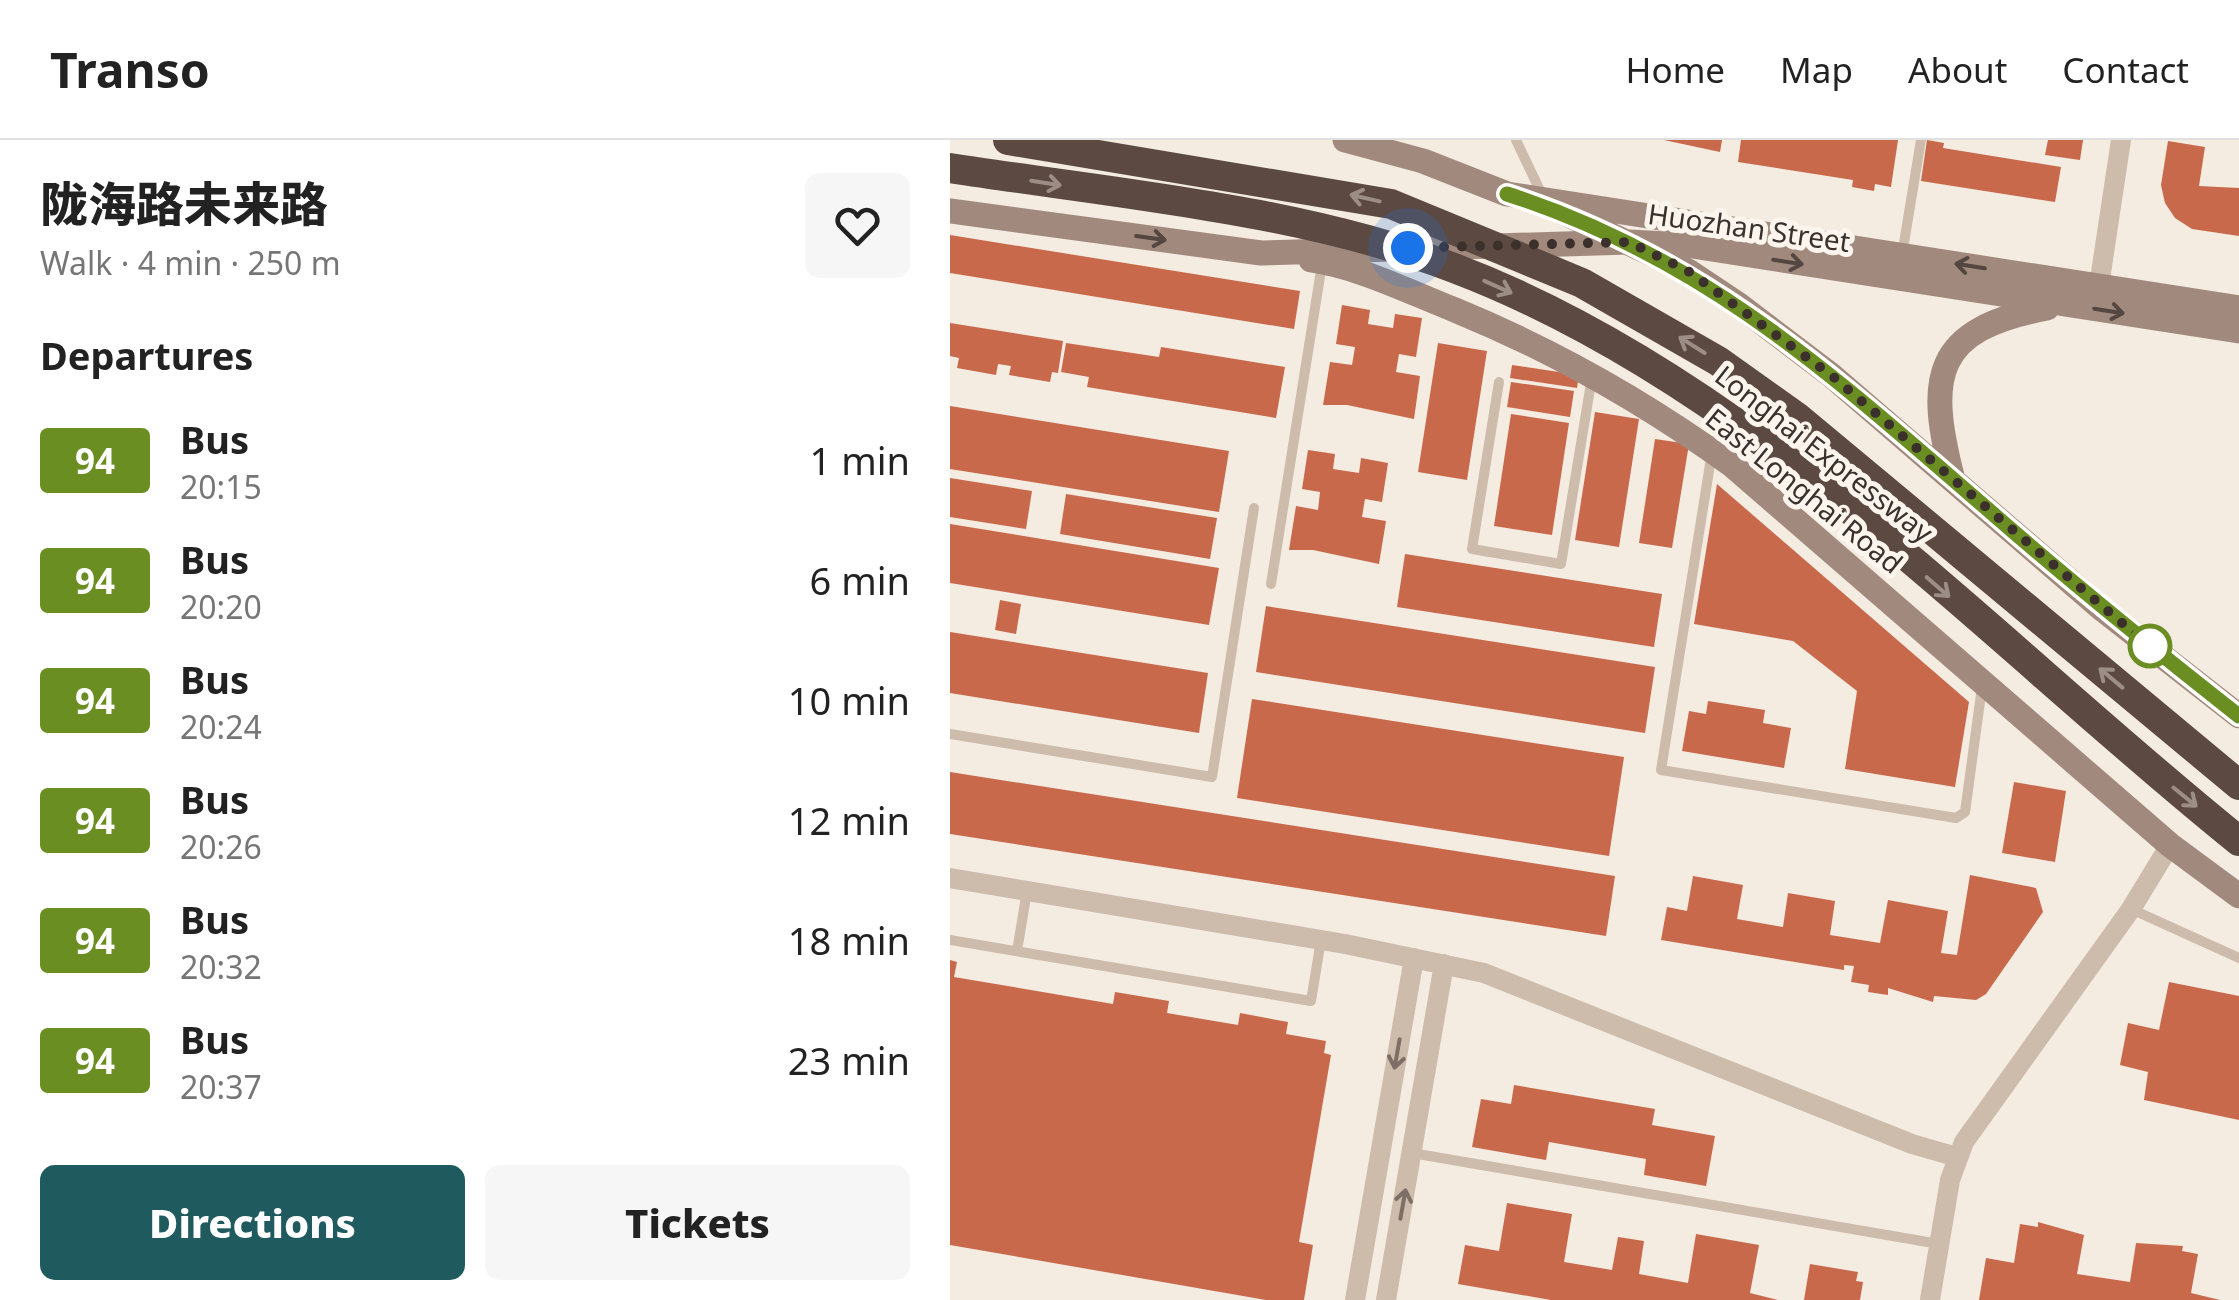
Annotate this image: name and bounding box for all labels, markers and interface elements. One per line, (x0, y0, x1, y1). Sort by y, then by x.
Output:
text: Transo (50, 37, 210, 102)
text: Home (1626, 46, 1725, 93)
text: Map (1780, 46, 1853, 93)
text: About (1908, 46, 2007, 93)
text: Contact (2062, 46, 2189, 93)
text: 陇海路未来路 (40, 171, 328, 236)
button: heart (805, 173, 910, 278)
one-way arrow (1030, 174, 1062, 192)
one-way arrow (1350, 188, 1382, 206)
street label: Huozhan Street (1646, 194, 1853, 260)
your location (1383, 223, 1433, 273)
one-way arrow (1134, 229, 1166, 248)
text: Walk · 4 min · 250 m (40, 241, 341, 284)
one-way arrow (1771, 254, 1804, 272)
one-way arrow (1954, 257, 1986, 275)
one-way arrow (1482, 279, 1513, 297)
one-way arrow (2093, 303, 2125, 321)
text: Departures (40, 329, 253, 381)
one-way arrow (1678, 335, 1707, 355)
street label: Longhai Expressway (1708, 356, 1942, 551)
street label: East Longhai Road (1698, 399, 1911, 581)
text: Bus (180, 413, 249, 465)
text: 1 min (810, 434, 910, 486)
text: 94 (75, 437, 115, 484)
text: 20:15 (180, 465, 262, 508)
text: Bus (180, 533, 249, 585)
text: 6 min (810, 554, 910, 606)
text: 94 (75, 557, 115, 604)
one-way arrow (1925, 575, 1950, 598)
text: 20:20 (180, 585, 262, 628)
unlabelled marker (2129, 625, 2171, 667)
text: Bus (180, 653, 249, 705)
one-way arrow (2098, 667, 2124, 689)
text: 10 min (788, 674, 910, 726)
text: 94 (75, 677, 115, 724)
text: 20:24 (180, 705, 262, 748)
text: Bus (180, 773, 249, 825)
one-way arrow (2172, 786, 2198, 808)
text: 12 min (788, 794, 910, 846)
text: 94 (75, 797, 115, 844)
text: 20:26 (180, 825, 262, 868)
text: Bus (180, 893, 249, 945)
text: 18 min (788, 914, 910, 966)
text: 94 (75, 917, 115, 964)
text: 20:32 (180, 945, 262, 988)
text: Bus (180, 1013, 249, 1065)
text: 23 min (788, 1034, 910, 1086)
text: 94 (75, 1037, 115, 1084)
one-way arrow (1387, 1037, 1406, 1070)
text: 20:37 (180, 1065, 262, 1108)
button: Directions (40, 1165, 465, 1280)
button: Tickets (485, 1165, 910, 1280)
one-way arrow (1394, 1188, 1413, 1221)

